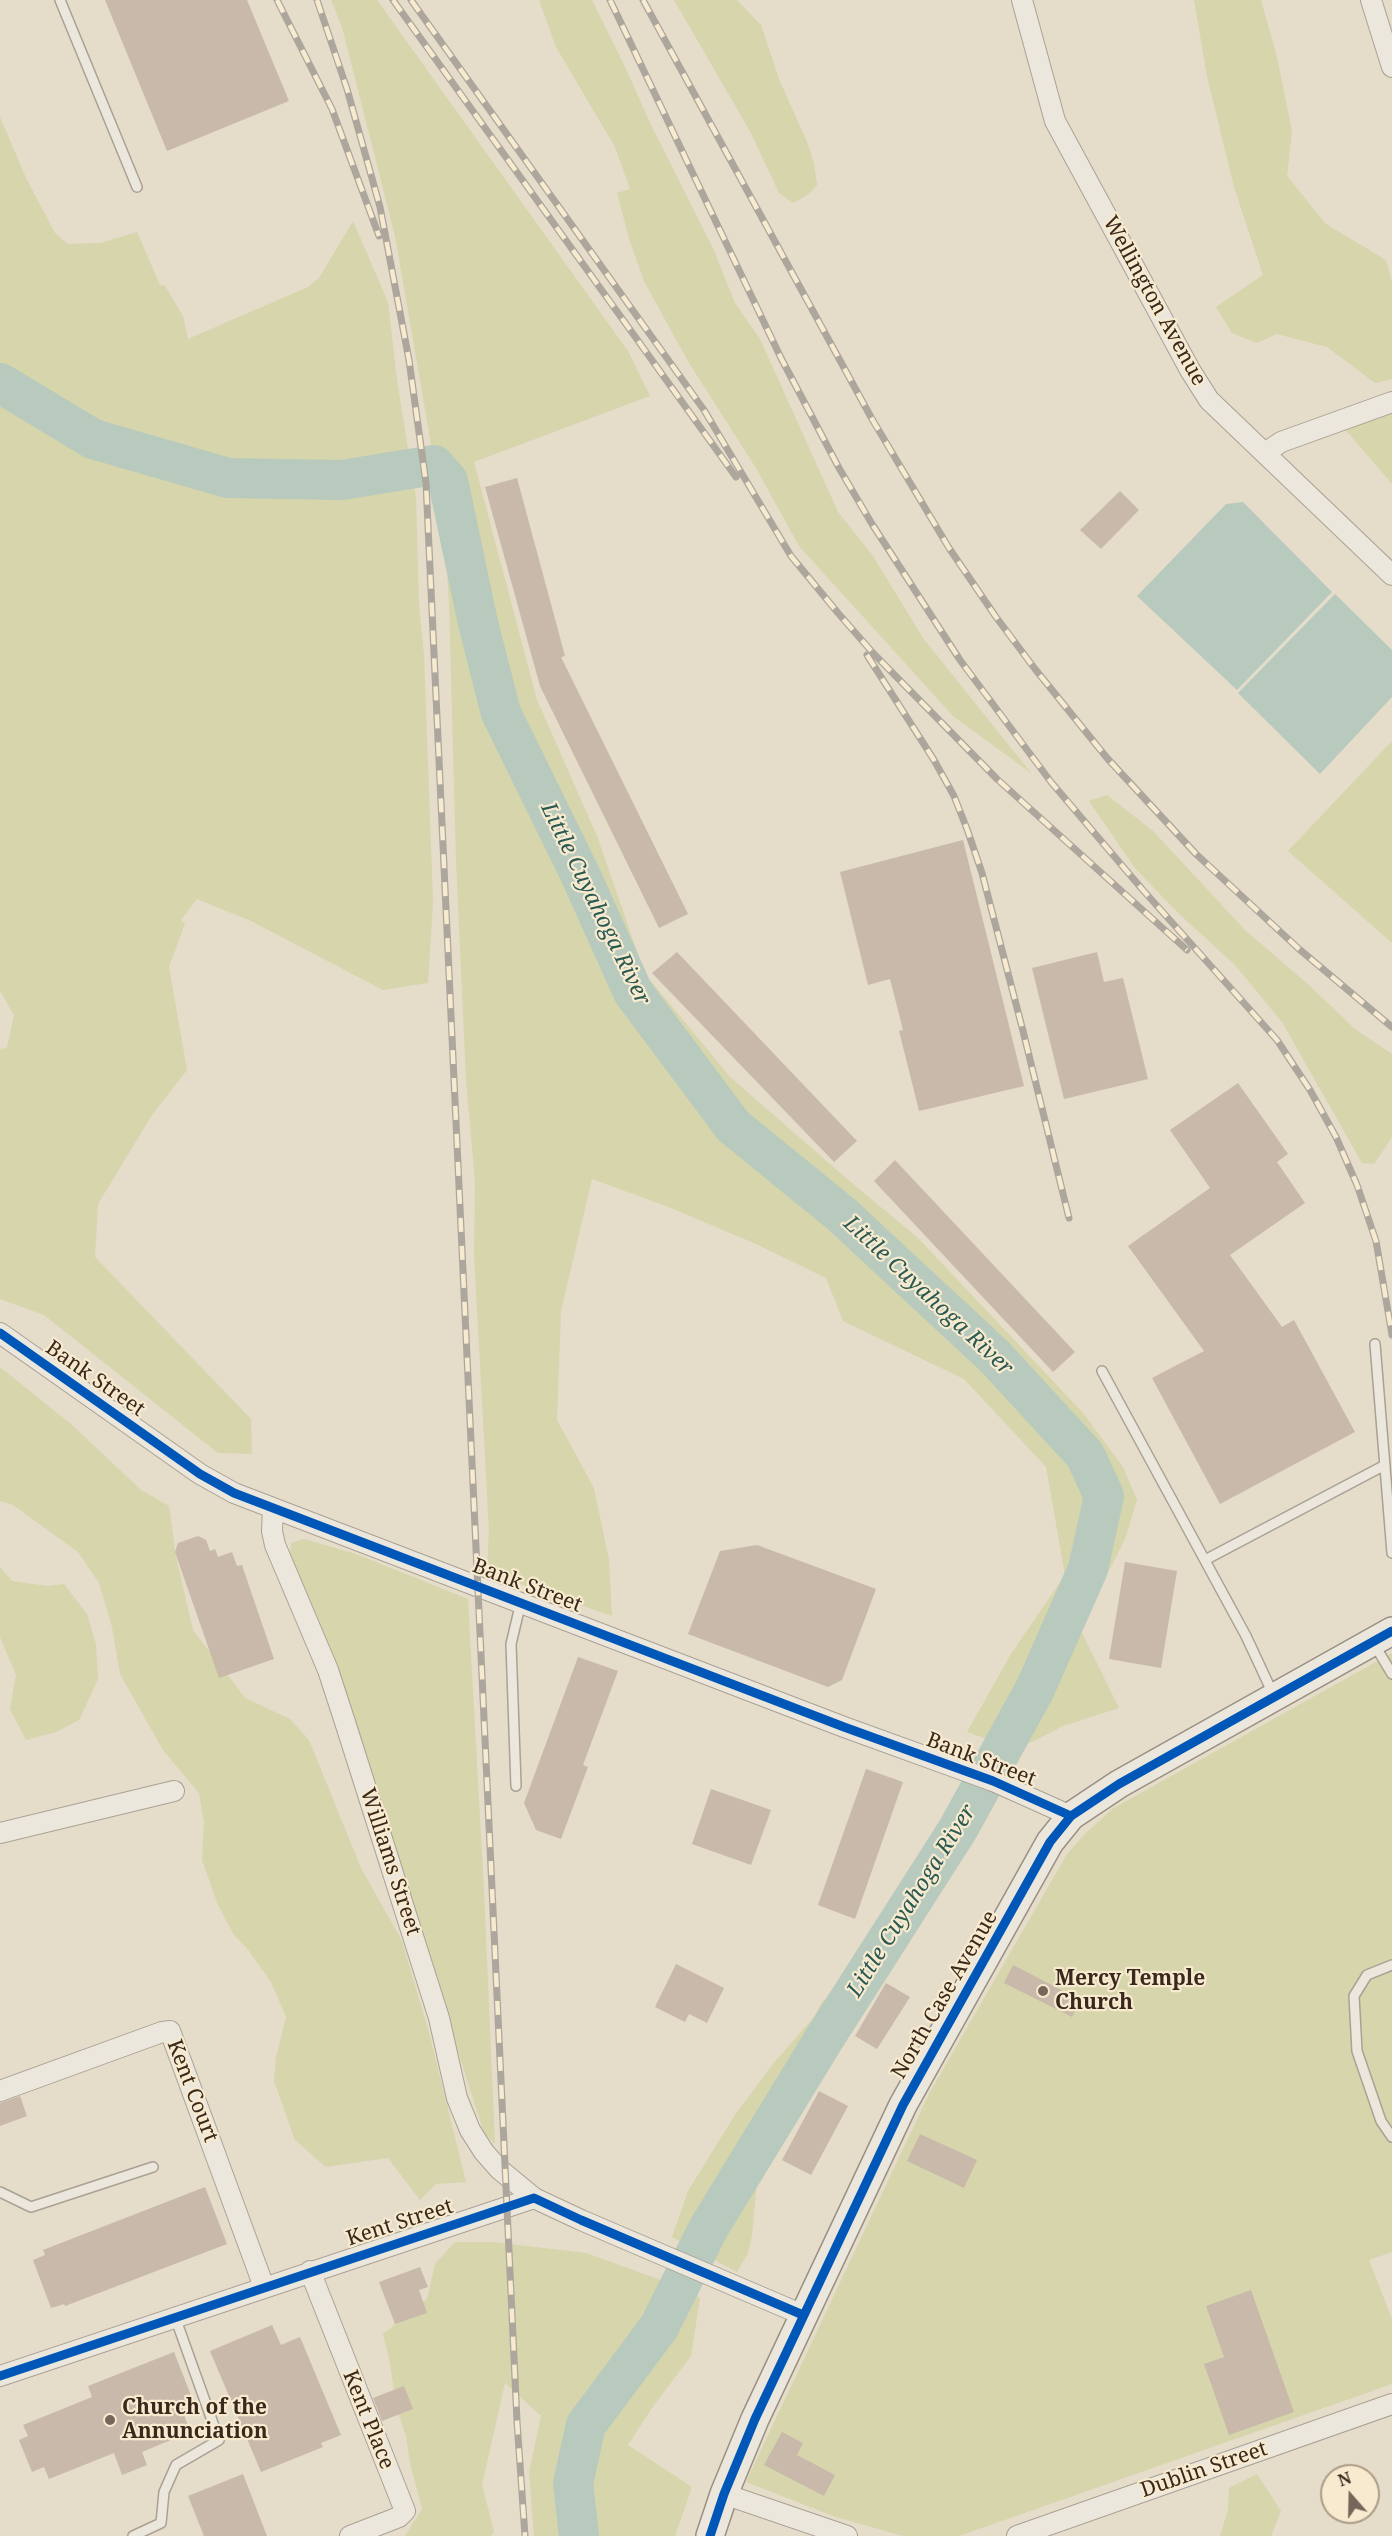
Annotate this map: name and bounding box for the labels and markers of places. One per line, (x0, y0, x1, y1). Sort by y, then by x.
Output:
place label: Mercy Temple Church (1055, 1966, 1205, 2016)
marker: Mercy Temple Church (1036, 1984, 1050, 1998)
place label: Church of the Annunciation (122, 2395, 268, 2445)
marker: Church of the Annunciation (103, 2413, 117, 2427)

